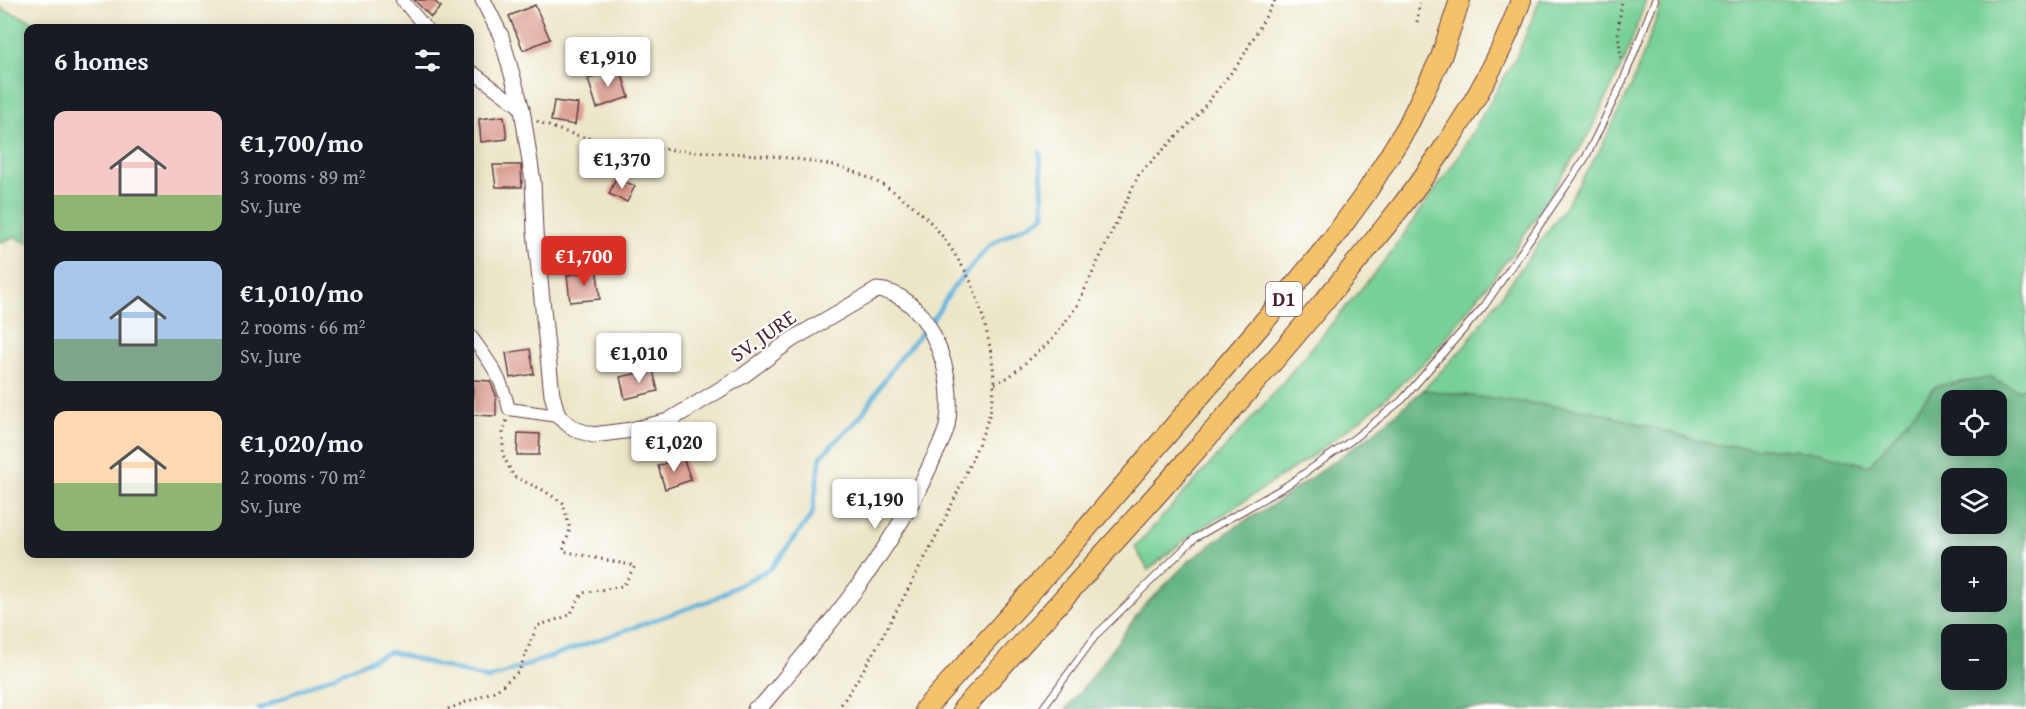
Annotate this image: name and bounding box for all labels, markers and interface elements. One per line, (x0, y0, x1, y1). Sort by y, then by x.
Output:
pin: €1,910 (559, 37, 657, 88)
text: 6 homes (54, 41, 149, 80)
text: €1,910 (579, 42, 637, 71)
icon: filters (411, 44, 444, 77)
text: €1,700/mo (240, 123, 363, 162)
icon: home (102, 135, 174, 207)
pin: €1,370 (573, 139, 671, 190)
text: €1,370 (593, 144, 651, 173)
text: 3 rooms · 89 m² (240, 162, 366, 191)
text: Sv. Jure (240, 191, 301, 220)
pin: €1,700 (535, 236, 633, 287)
text: €1,700 (555, 241, 613, 270)
text: €1,010/mo (240, 273, 363, 312)
road number: D1 (1266, 282, 1302, 316)
icon: home (102, 285, 174, 357)
street label: SV. JURE (723, 301, 802, 370)
text: 2 rooms · 66 m² (240, 312, 366, 341)
pin: €1,010 (590, 333, 688, 384)
text: €1,010 (610, 338, 668, 367)
text: Sv. Jure (240, 341, 301, 370)
map controls (1941, 390, 2007, 690)
button: locate (1941, 390, 2007, 456)
pin: €1,020 (625, 422, 723, 473)
text: €1,020/mo (240, 423, 363, 462)
text: €1,020 (645, 427, 703, 456)
icon: home (102, 435, 174, 507)
text: 2 rooms · 70 m² (240, 462, 366, 491)
button: layers (1941, 468, 2007, 534)
pin: €1,190 (826, 479, 924, 530)
text: €1,190 (846, 484, 904, 513)
text: Sv. Jure (240, 491, 301, 520)
button: + (1941, 546, 2007, 612)
button: − (1941, 624, 2007, 690)

